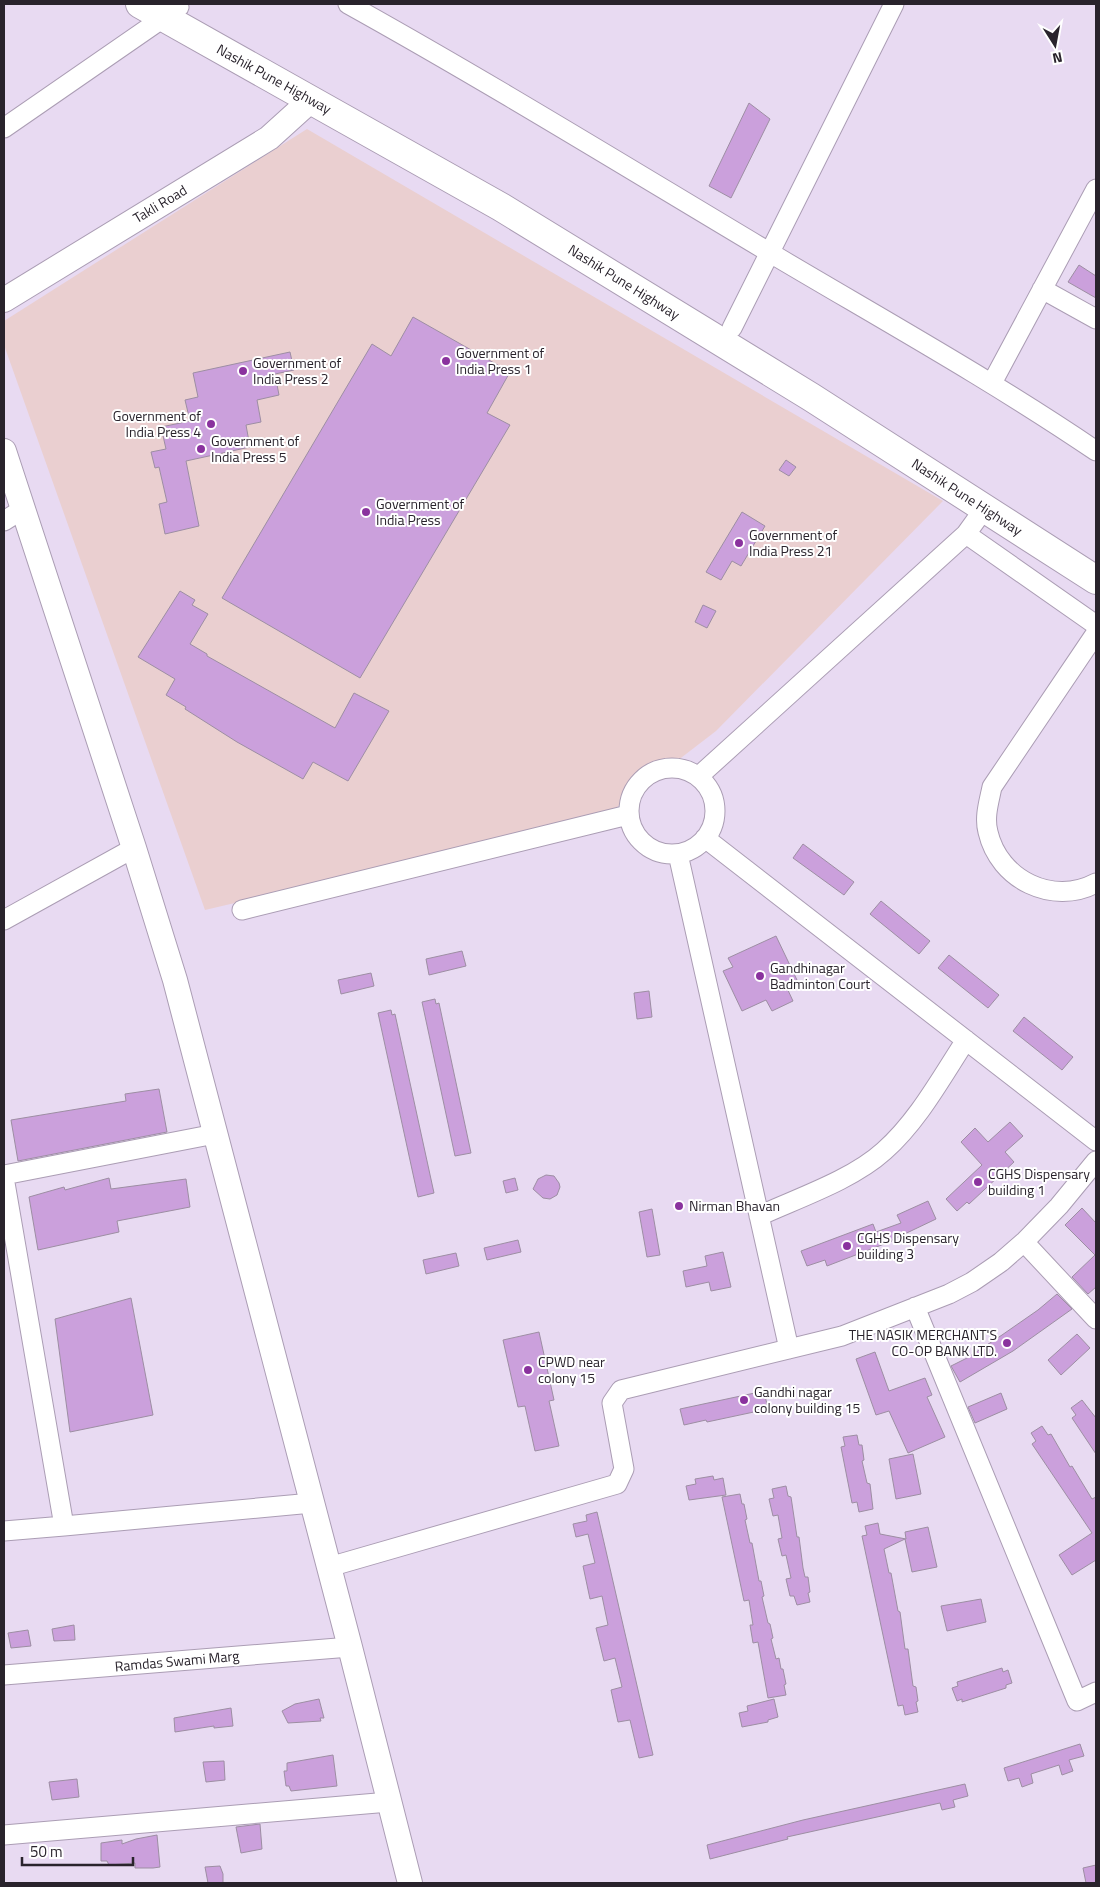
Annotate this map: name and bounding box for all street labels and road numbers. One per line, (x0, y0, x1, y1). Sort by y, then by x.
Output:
street label: Nashik Pune Highway (213, 38, 336, 119)
street label: Takli Road (129, 179, 191, 228)
street label: Nashik Pune Highway (564, 239, 684, 325)
street label: Nashik Pune Highway (908, 453, 1027, 540)
street label: Ramdas Swami Marg (114, 1645, 240, 1676)

